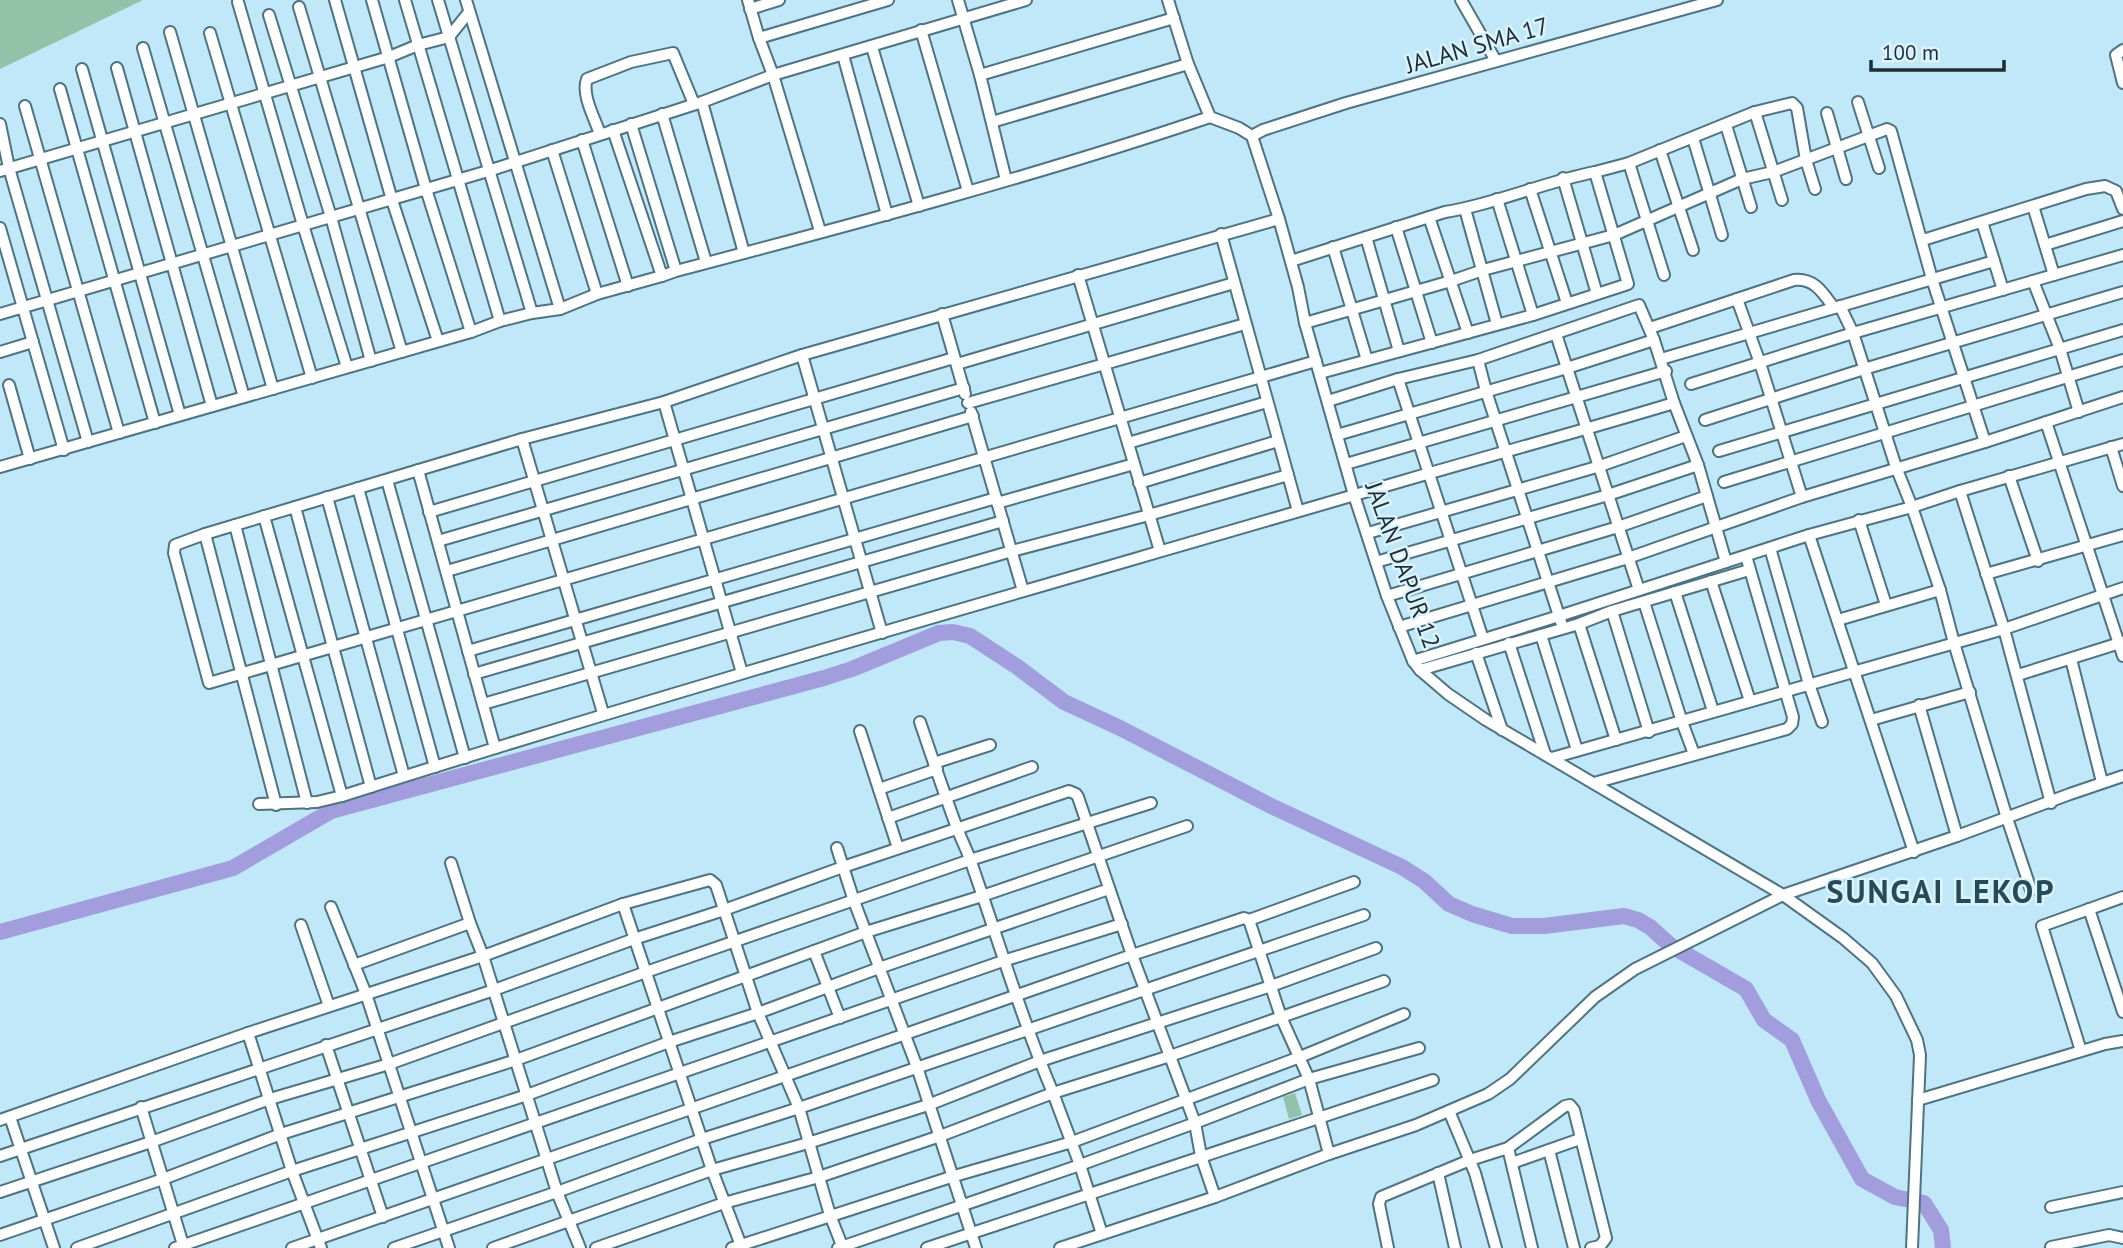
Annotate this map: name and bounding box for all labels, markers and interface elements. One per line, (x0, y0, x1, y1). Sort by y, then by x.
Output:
street label: JALAN SMA 17 (1401, 10, 1552, 81)
scale bar (1871, 28, 2004, 72)
text: 100 m (1882, 39, 1939, 66)
street label: JALAN DAPUR 12 (1358, 476, 1448, 653)
district label: SUNGAI LEKOP (1826, 870, 2056, 912)

